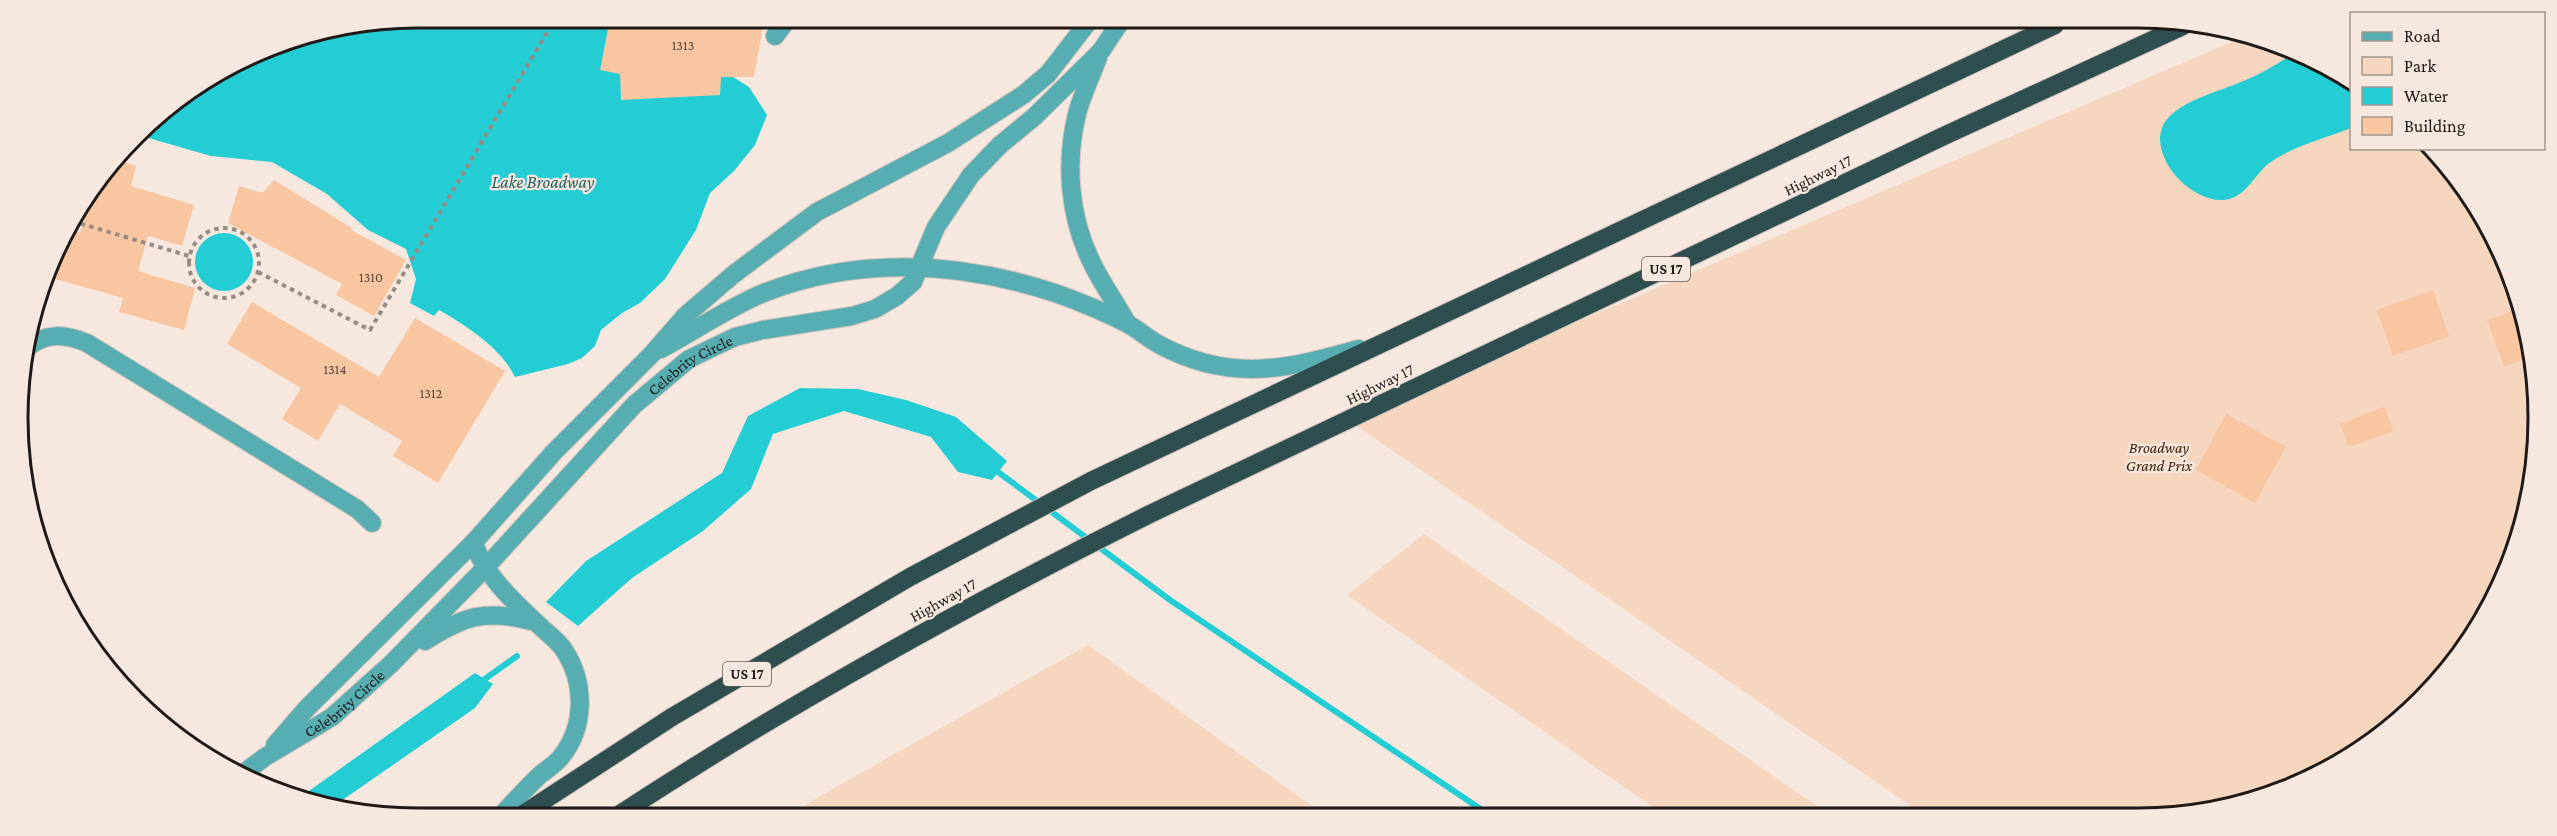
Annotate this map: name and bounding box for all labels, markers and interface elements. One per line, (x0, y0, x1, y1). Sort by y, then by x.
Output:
legend (2350, 12, 2545, 150)
text: Road (2404, 26, 2441, 46)
house number: 1313 (672, 37, 694, 53)
text: Park (2404, 56, 2436, 76)
text: Water (2404, 86, 2449, 106)
text: Building (2404, 116, 2466, 136)
street label: Highway 17 (1781, 151, 1856, 200)
water label: Lake Broadway (491, 172, 595, 192)
road number: US 17 (1642, 257, 1690, 281)
house number: 1310 (359, 269, 383, 285)
street label: Celebrity Circle (644, 331, 735, 398)
street label: Highway 17 (1343, 360, 1418, 409)
house number: 1314 (323, 361, 347, 377)
house number: 1312 (420, 385, 443, 401)
park label: Broadway Grand Prix (2126, 439, 2192, 474)
street label: Highway 17 (907, 575, 980, 626)
road number: US 17 (723, 662, 771, 686)
street label: Celebrity Circle (301, 666, 387, 740)

